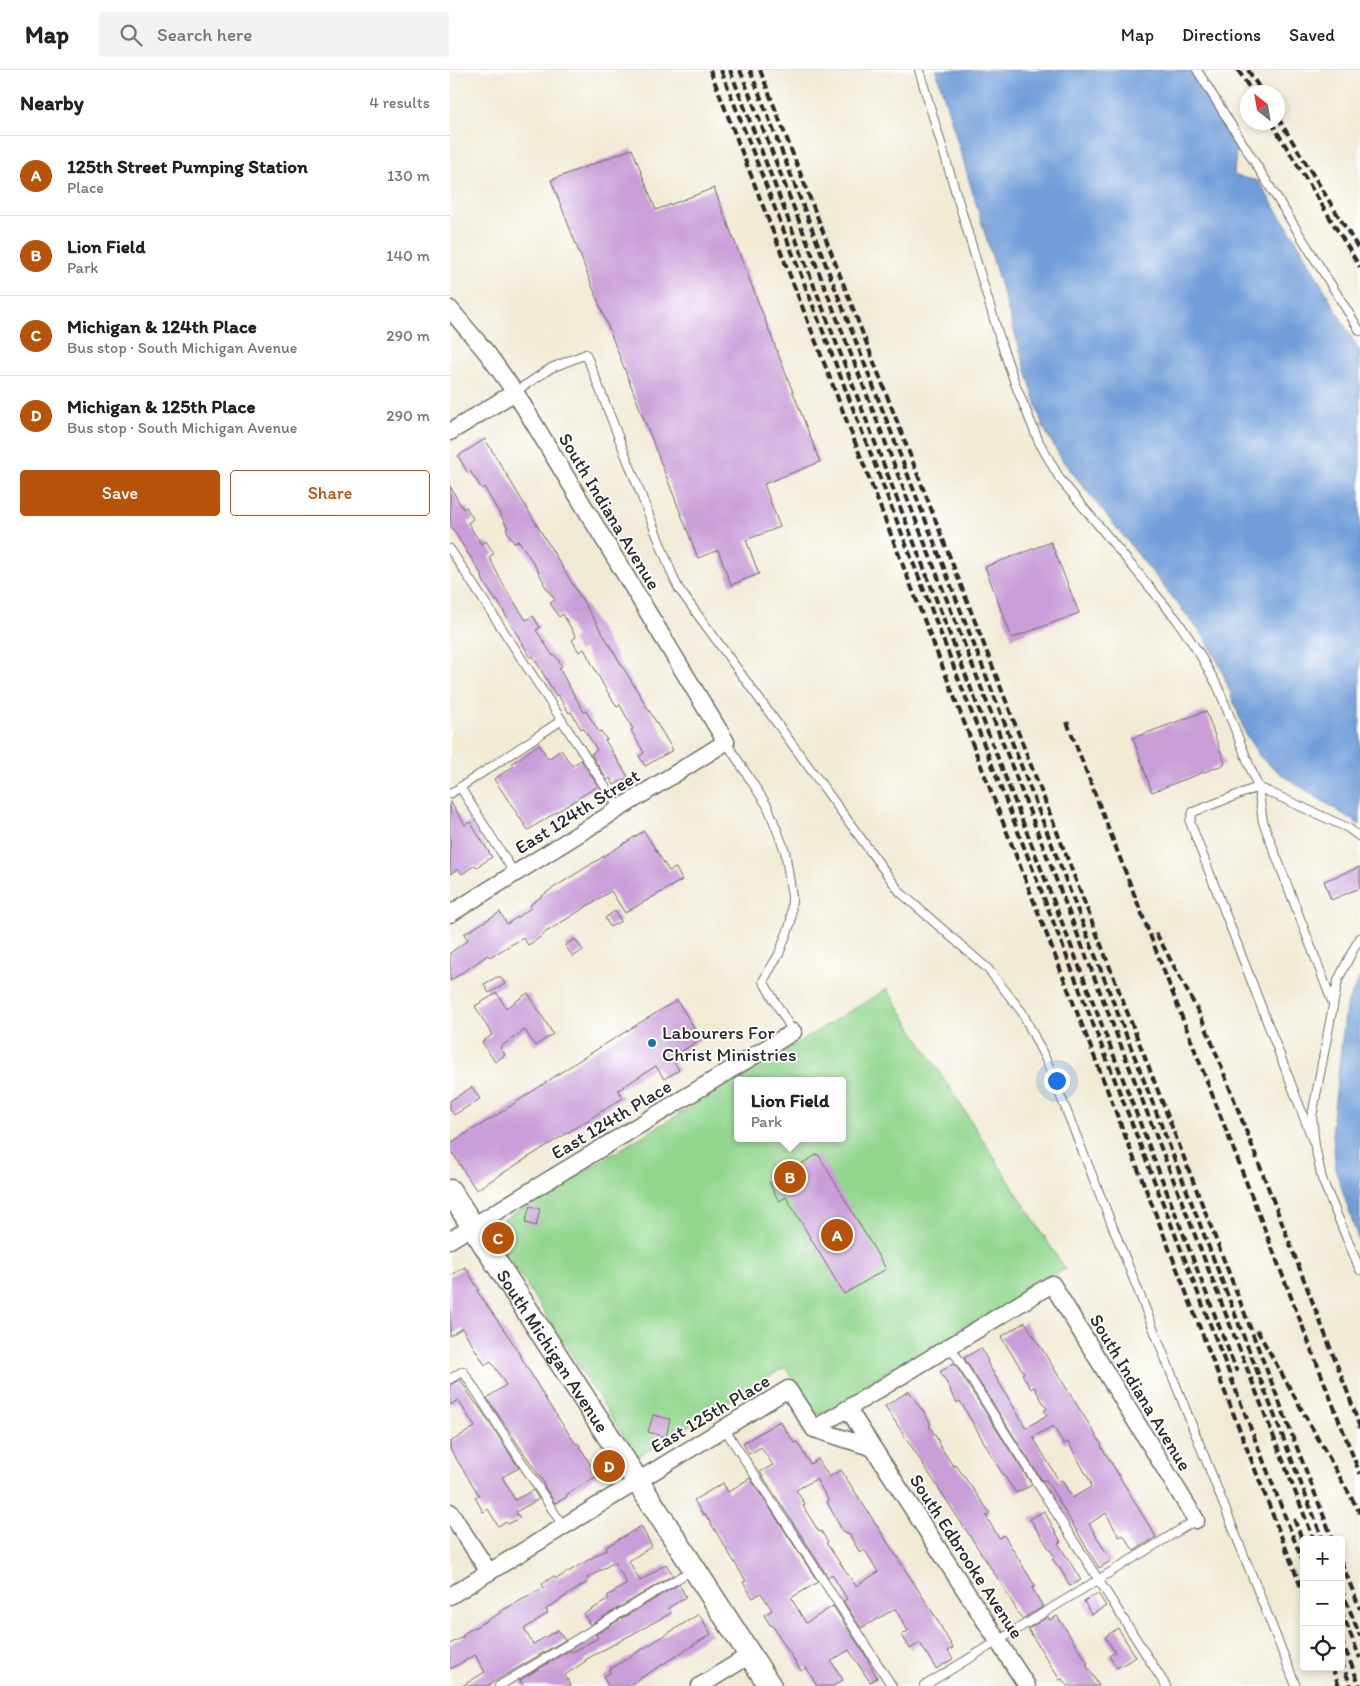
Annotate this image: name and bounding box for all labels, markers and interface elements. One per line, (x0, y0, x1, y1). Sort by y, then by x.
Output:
search box (99, 12, 449, 57)
text: Map (25, 20, 69, 49)
icon: search (117, 21, 145, 49)
text: Search here (157, 23, 252, 46)
text: Map (1121, 24, 1154, 46)
text: Directions (1182, 24, 1261, 46)
text: Saved (1289, 24, 1335, 46)
north arrow (1240, 85, 1285, 130)
text: Nearby (20, 90, 84, 115)
text: 4 results (369, 93, 430, 112)
text: 125th Street Pumping Station (67, 155, 308, 178)
text: A (31, 166, 41, 185)
text: 130 m (387, 166, 430, 185)
text: Place (67, 178, 104, 197)
text: Lion Field (67, 235, 146, 258)
text: B (31, 246, 41, 265)
text: 140 m (386, 246, 430, 265)
text: Park (67, 258, 98, 277)
text: Michigan & 124th Place (67, 315, 257, 338)
text: C (31, 326, 41, 345)
text: 290 m (386, 326, 430, 345)
text: Bus stop · South Michigan Avenue (67, 338, 297, 357)
text: Michigan & 125th Place (67, 395, 255, 418)
text: D (31, 406, 41, 425)
text: 290 m (386, 406, 430, 425)
text: Bus stop · South Michigan Avenue (67, 418, 297, 437)
street label: South Indiana Avenue (554, 429, 666, 594)
button: Save (20, 470, 220, 516)
button: Share (230, 470, 430, 516)
street label: East 124th Street (511, 764, 644, 859)
place label: Labourers For Christ Ministries (662, 1021, 796, 1066)
marker: Labourers For Christ Ministries (646, 1037, 658, 1049)
your location (1044, 1068, 1070, 1094)
street label: East 124th Place (547, 1075, 676, 1164)
popup (734, 1077, 846, 1142)
text: Lion Field (751, 1089, 829, 1112)
text: Park (751, 1112, 782, 1131)
pin: B (774, 1158, 806, 1196)
pin: A (821, 1216, 853, 1254)
pin: C (482, 1219, 514, 1257)
street label: South Michigan Avenue (492, 1265, 614, 1437)
street label: South Indiana Avenue (1085, 1310, 1197, 1475)
street label: East 125th Place (647, 1369, 774, 1458)
pin: D (593, 1447, 625, 1485)
street label: South Edbrooke Avenue (905, 1470, 1028, 1643)
map controls (1300, 1536, 1345, 1671)
button: + (1300, 1536, 1345, 1581)
button: − (1300, 1581, 1345, 1626)
button: locate (1300, 1626, 1345, 1671)

